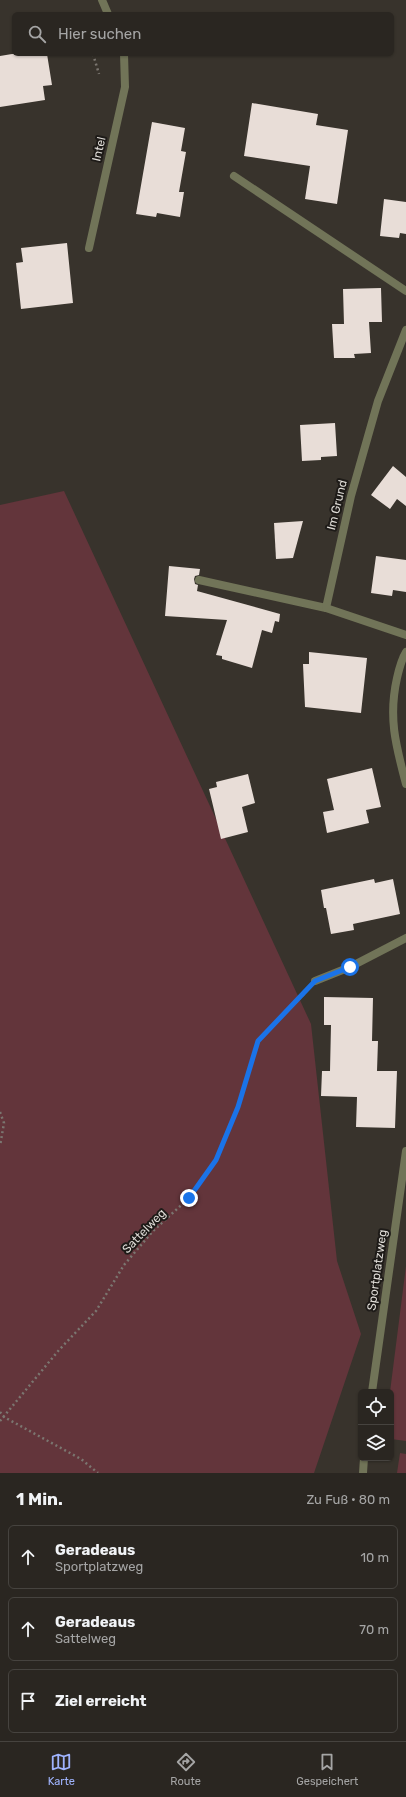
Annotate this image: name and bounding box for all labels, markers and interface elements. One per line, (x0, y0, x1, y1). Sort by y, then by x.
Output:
search box (12, 12, 394, 56)
icon: search (26, 23, 48, 45)
text: Hier suchen (58, 25, 141, 43)
street label: Intel (89, 135, 109, 163)
street label: Im Grund (324, 478, 350, 532)
route start (341, 958, 359, 976)
route end (180, 1189, 198, 1207)
street label: Sattelweg (119, 1206, 169, 1256)
street label: Sportplatzweg (364, 1229, 390, 1311)
map controls (358, 1389, 394, 1461)
button: locate (358, 1389, 394, 1425)
button: layers (358, 1425, 394, 1461)
text: 1 Min. (16, 1489, 63, 1509)
text: Zu Fuß · 80 m (307, 1492, 390, 1507)
text: Geradeaus (55, 1541, 135, 1559)
icon: ahead (17, 1546, 39, 1568)
text: 10 m (360, 1550, 389, 1565)
text: Sportplatzweg (55, 1559, 143, 1574)
text: Geradeaus (55, 1613, 135, 1631)
icon: ahead (17, 1618, 39, 1640)
text: 70 m (359, 1622, 389, 1637)
text: Sattelweg (55, 1631, 116, 1646)
icon: arrive (17, 1690, 39, 1712)
text: Ziel erreicht (55, 1692, 147, 1710)
tab: Karte (48, 1751, 75, 1788)
tab: Route (170, 1751, 201, 1788)
tab: Gespeichert (296, 1751, 358, 1788)

